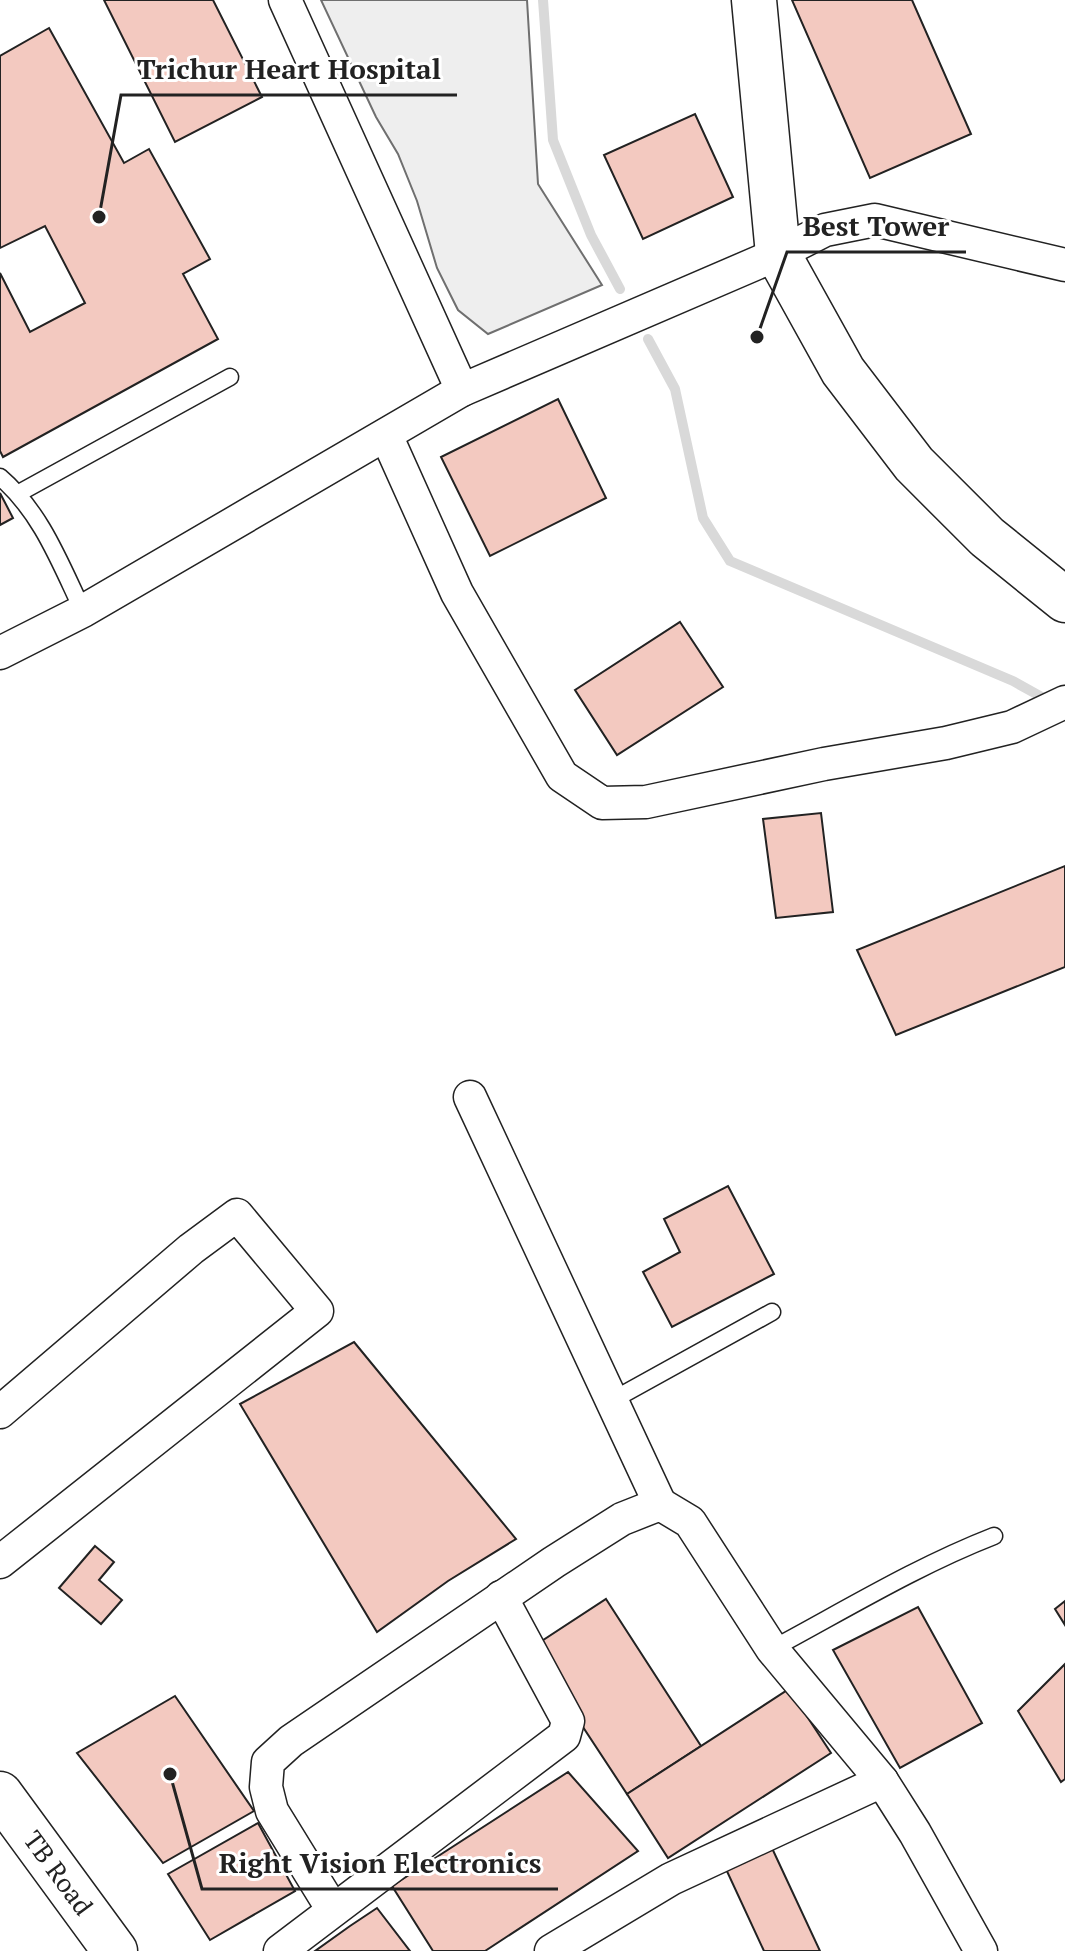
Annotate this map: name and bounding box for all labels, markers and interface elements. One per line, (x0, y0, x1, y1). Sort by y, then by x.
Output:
callout: Trichur Heart Hospital (121, 43, 457, 95)
text: Trichur Heart Hospital (137, 50, 441, 87)
callout: Best Tower (787, 200, 966, 252)
text: Best Tower (803, 207, 949, 244)
street label: TB Road (16, 1824, 101, 1921)
callout: Right Vision Electronics (202, 1837, 558, 1889)
text: Right Vision Electronics (219, 1844, 541, 1881)

